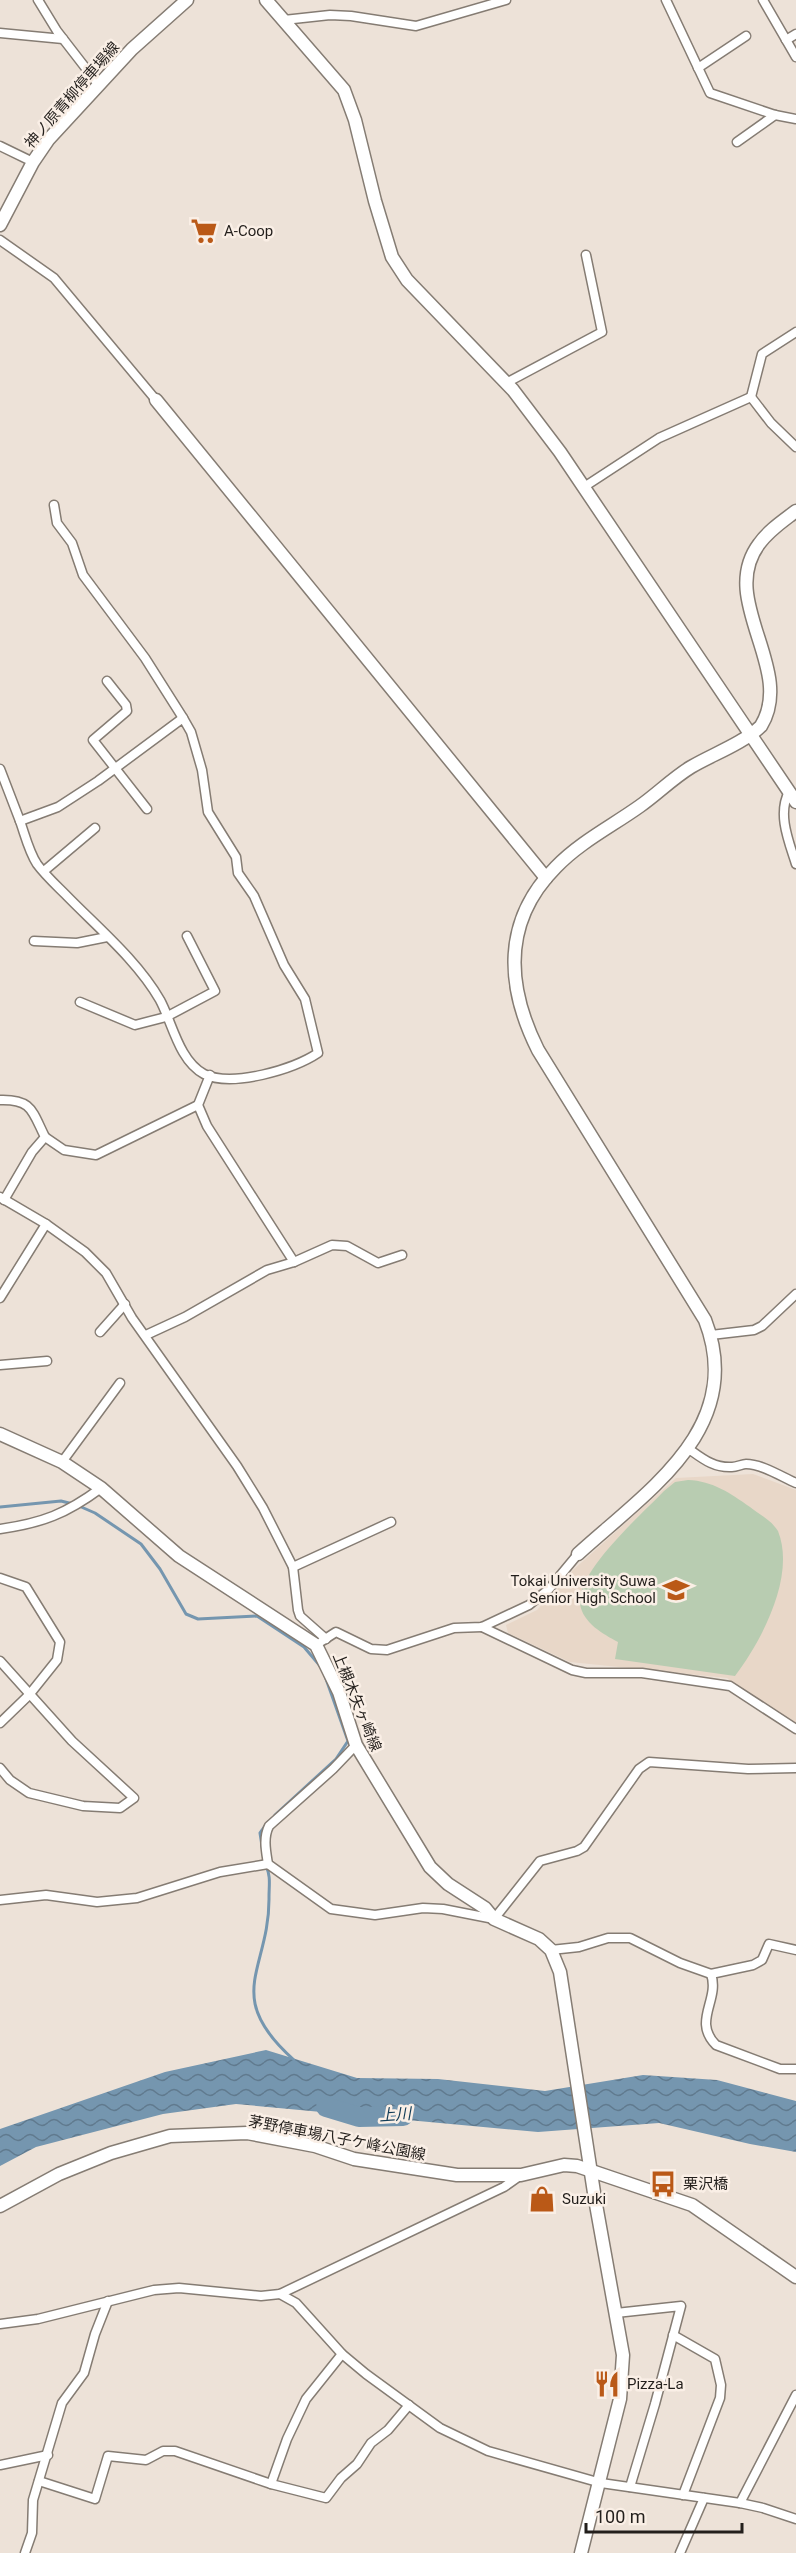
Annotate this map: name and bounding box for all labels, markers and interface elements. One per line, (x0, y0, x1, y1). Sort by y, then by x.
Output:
street label: 神ノ原青柳停車場線 (21, 38, 123, 152)
supermarket icon: A-Coop (189, 216, 219, 246)
place label: A-Coop (224, 222, 273, 240)
place label: Tokai University Suwa Senior High School (511, 1572, 656, 1607)
school or university icon: Tokai University Suwa Senior High School (661, 1575, 691, 1605)
street label: 上槻木矢ヶ崎線 (329, 1650, 385, 1754)
water label: 上川 (378, 2104, 414, 2125)
street label: 茅野停車場八子ケ峰公園線 (247, 2112, 427, 2164)
bus stop icon: 栗沢橋 (648, 2169, 678, 2199)
place label: 栗沢橋 (683, 2175, 728, 2193)
shop icon: Suzuki (527, 2184, 557, 2214)
place label: Suzuki (562, 2190, 606, 2208)
restaurant icon: Pizza-La (592, 2369, 622, 2399)
place label: Pizza-La (627, 2375, 684, 2393)
scale bar (586, 2496, 742, 2534)
text: 100 m (595, 2506, 646, 2527)

